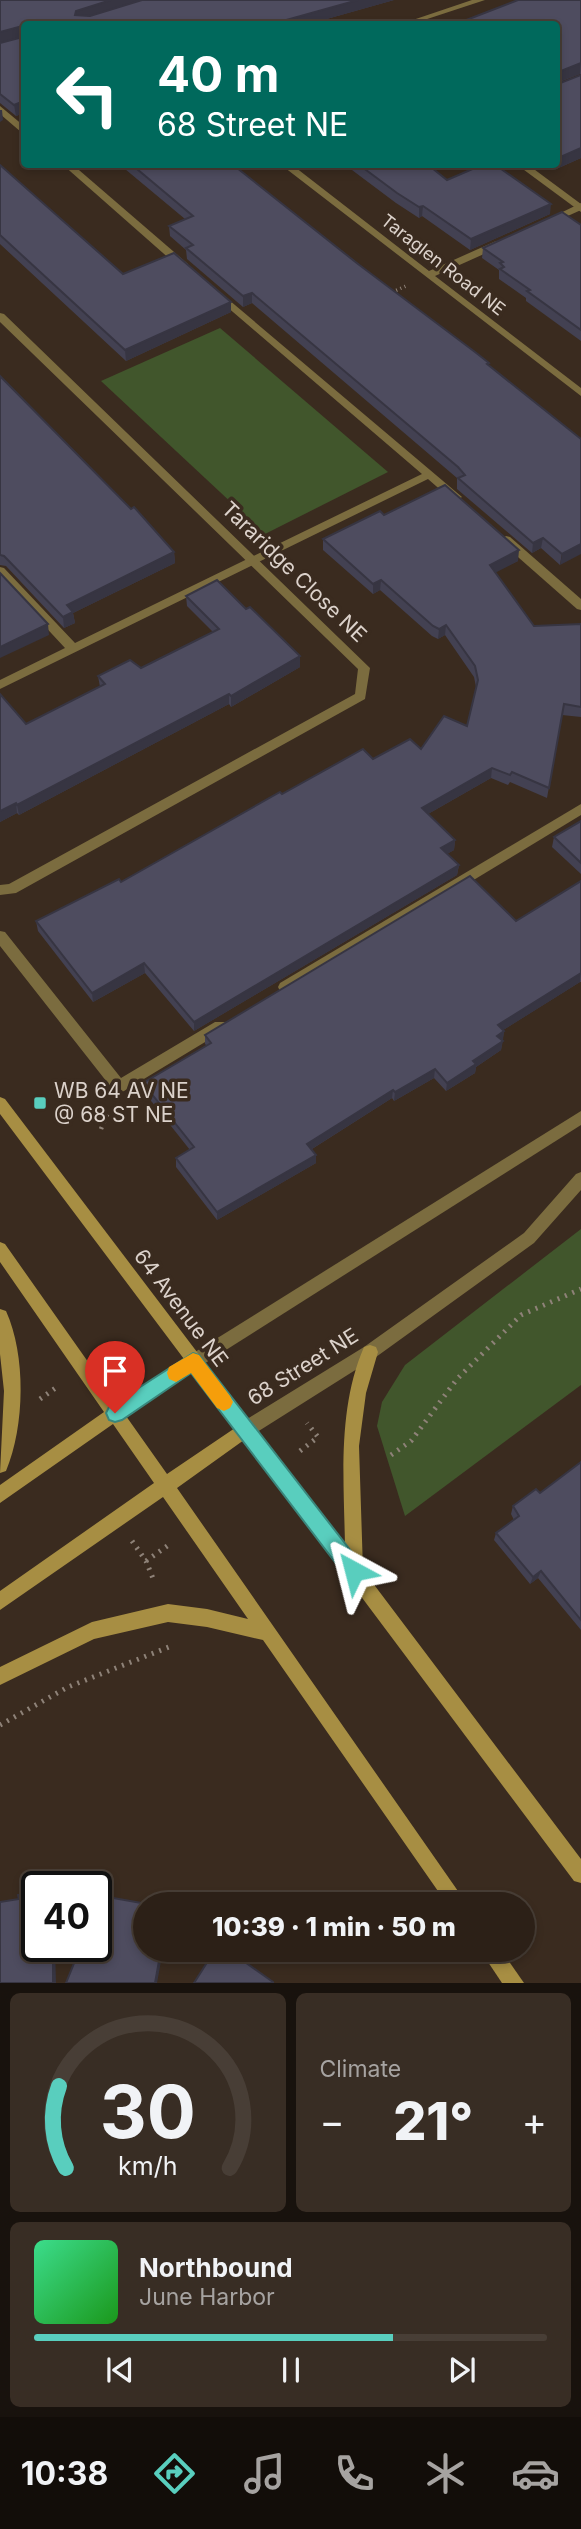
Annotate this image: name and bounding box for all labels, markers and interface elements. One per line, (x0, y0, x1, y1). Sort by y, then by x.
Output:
text: 40 m (157, 45, 280, 104)
icon: left (42, 49, 133, 140)
text: 68 Street NE (157, 105, 348, 144)
street label: Taraglen Road NE (377, 210, 510, 320)
street label: Tararidge Close NE (217, 496, 372, 647)
place label: WB 64 AV NE @ 68 ST NE (54, 1078, 189, 1127)
marker: WB 64 AV NE @ 68 ST NE (32, 1095, 48, 1111)
street label: 64 Avenue NE (129, 1244, 234, 1371)
street label: 68 Street NE (243, 1323, 363, 1410)
pin (85, 1341, 145, 1413)
icon: arrive (96, 1352, 134, 1390)
position arrow (317, 1534, 391, 1608)
speed limit sign: 40 (21, 1871, 112, 1962)
text: 10:39 · 1 min · 50 m (212, 1911, 456, 1942)
text: Climate (320, 2055, 401, 2083)
text: 30 (100, 2068, 196, 2157)
text: 21° (393, 2090, 473, 2153)
text: − (320, 2098, 345, 2144)
text: + (522, 2098, 547, 2144)
text: km/h (118, 2151, 177, 2181)
text: Northbound (139, 2252, 293, 2283)
text: June Harbor (139, 2283, 275, 2311)
icon: previous (101, 2351, 139, 2389)
icon: pause (272, 2351, 310, 2389)
icon: next (443, 2351, 481, 2389)
icon: directions (150, 2449, 199, 2498)
icon: music (240, 2449, 289, 2498)
icon: phone (330, 2449, 379, 2498)
icon: climate (421, 2449, 470, 2498)
icon: car (511, 2449, 560, 2498)
text: 10:38 (21, 2454, 108, 2493)

